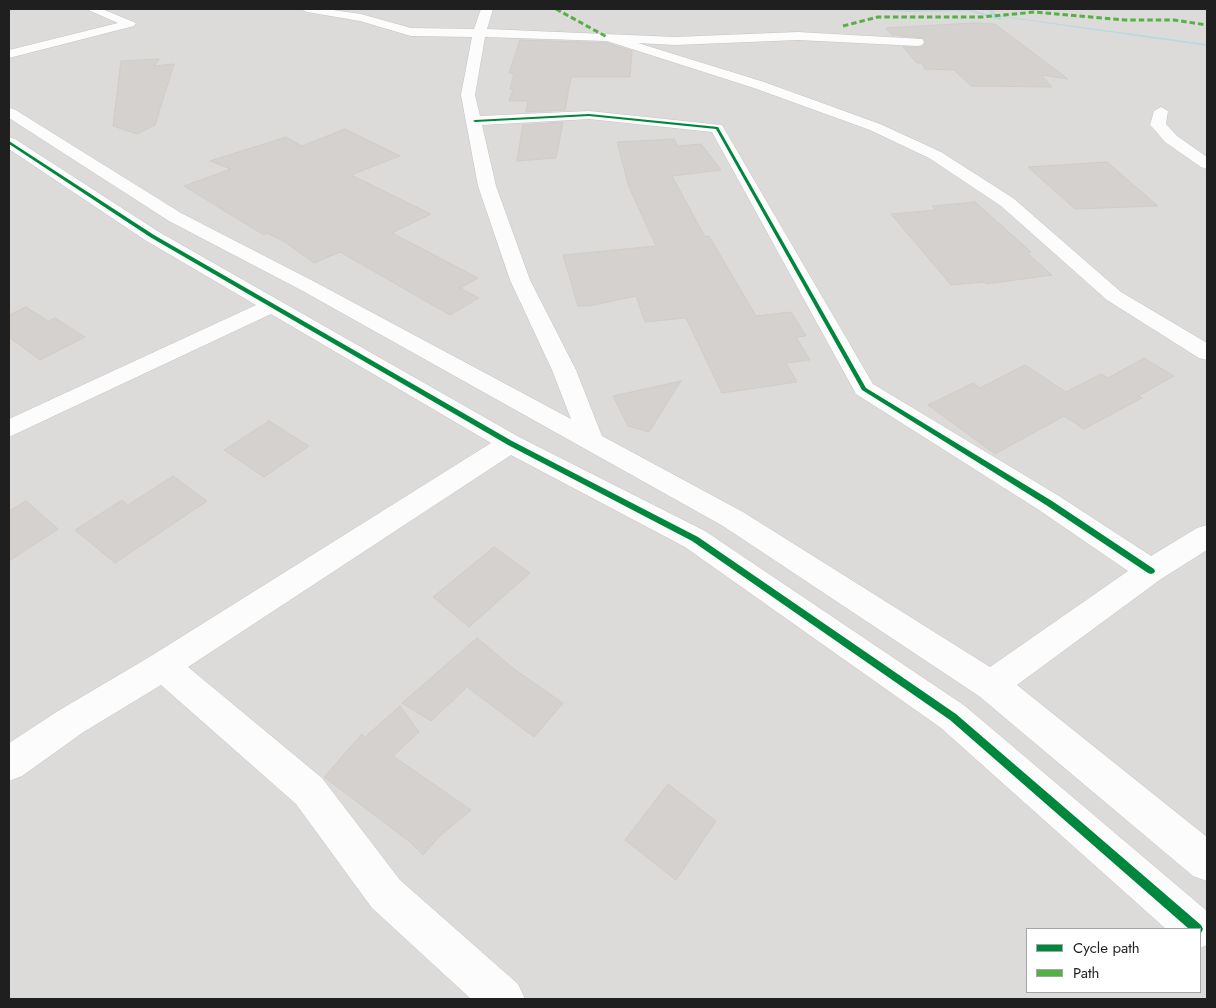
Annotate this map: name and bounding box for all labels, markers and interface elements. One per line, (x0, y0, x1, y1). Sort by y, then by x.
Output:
legend (1026, 928, 1201, 993)
text: Cycle path (1073, 937, 1140, 959)
text: Path (1073, 962, 1099, 984)

